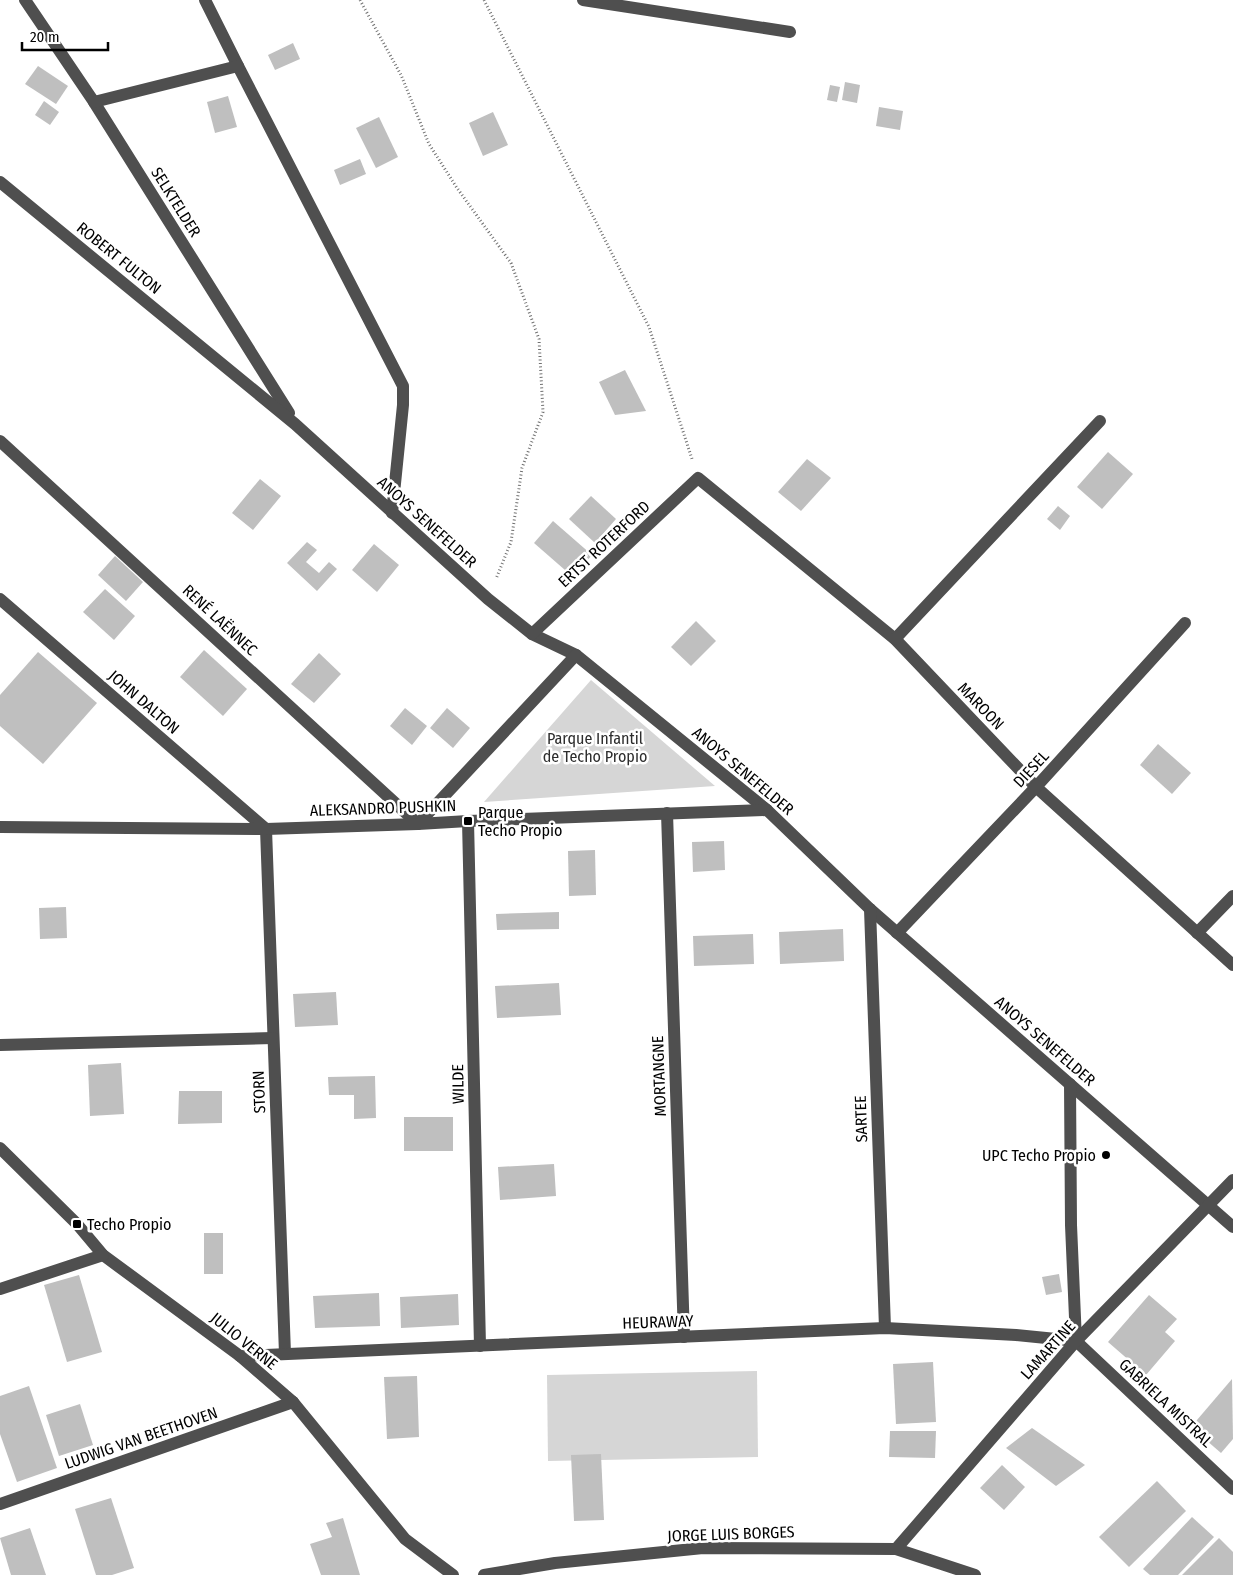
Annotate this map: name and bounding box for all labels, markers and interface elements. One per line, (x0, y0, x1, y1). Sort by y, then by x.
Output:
scale bar (22, 20, 109, 52)
text: 20 m (30, 28, 60, 46)
street label: SELKTELDER (147, 164, 205, 241)
street label: ROBERT FULTON (73, 218, 165, 298)
street label: ANOYS SENEFELDER (374, 473, 481, 572)
street label: ERTST ROTERFORD (554, 497, 654, 591)
street label: RENÉ LAËNNEC (179, 581, 261, 659)
street label: JOHN DALTON (105, 666, 183, 738)
street label: MAROON (954, 678, 1008, 734)
street label: ANOYS SENEFELDER (688, 723, 798, 819)
park label: Parque Infantil de Techo Propio (543, 729, 647, 766)
street label: DIESEL (1009, 747, 1053, 791)
street label: ALEKSANDRO PUSHKIN (309, 796, 457, 820)
place label: Parque Techo Propio (478, 803, 562, 840)
marker: Parque Techo Propio (462, 815, 474, 827)
street label: ANOYS SENEFELDER (991, 992, 1099, 1090)
street label: MORTANGNE (648, 1035, 670, 1117)
street label: WILDE (448, 1064, 468, 1104)
street label: STORN (249, 1070, 269, 1114)
street label: SARTEE (851, 1095, 871, 1143)
place label: UPC Techo Propio (982, 1146, 1096, 1165)
marker: UPC Techo Propio (1100, 1149, 1112, 1161)
place label: Techo Propio (87, 1215, 171, 1234)
marker: Techo Propio (71, 1218, 83, 1230)
street label: JULIO VERNE (207, 1308, 281, 1374)
street label: HEURAWAY (622, 1311, 694, 1333)
street label: LAMARTINE (1017, 1317, 1079, 1383)
street label: GABRIELA MISTRAL (1115, 1355, 1217, 1451)
street label: LUDWIG VAN BEETHOVEN (62, 1403, 220, 1473)
street label: JORGE LUIS BORGES (667, 1522, 795, 1546)

